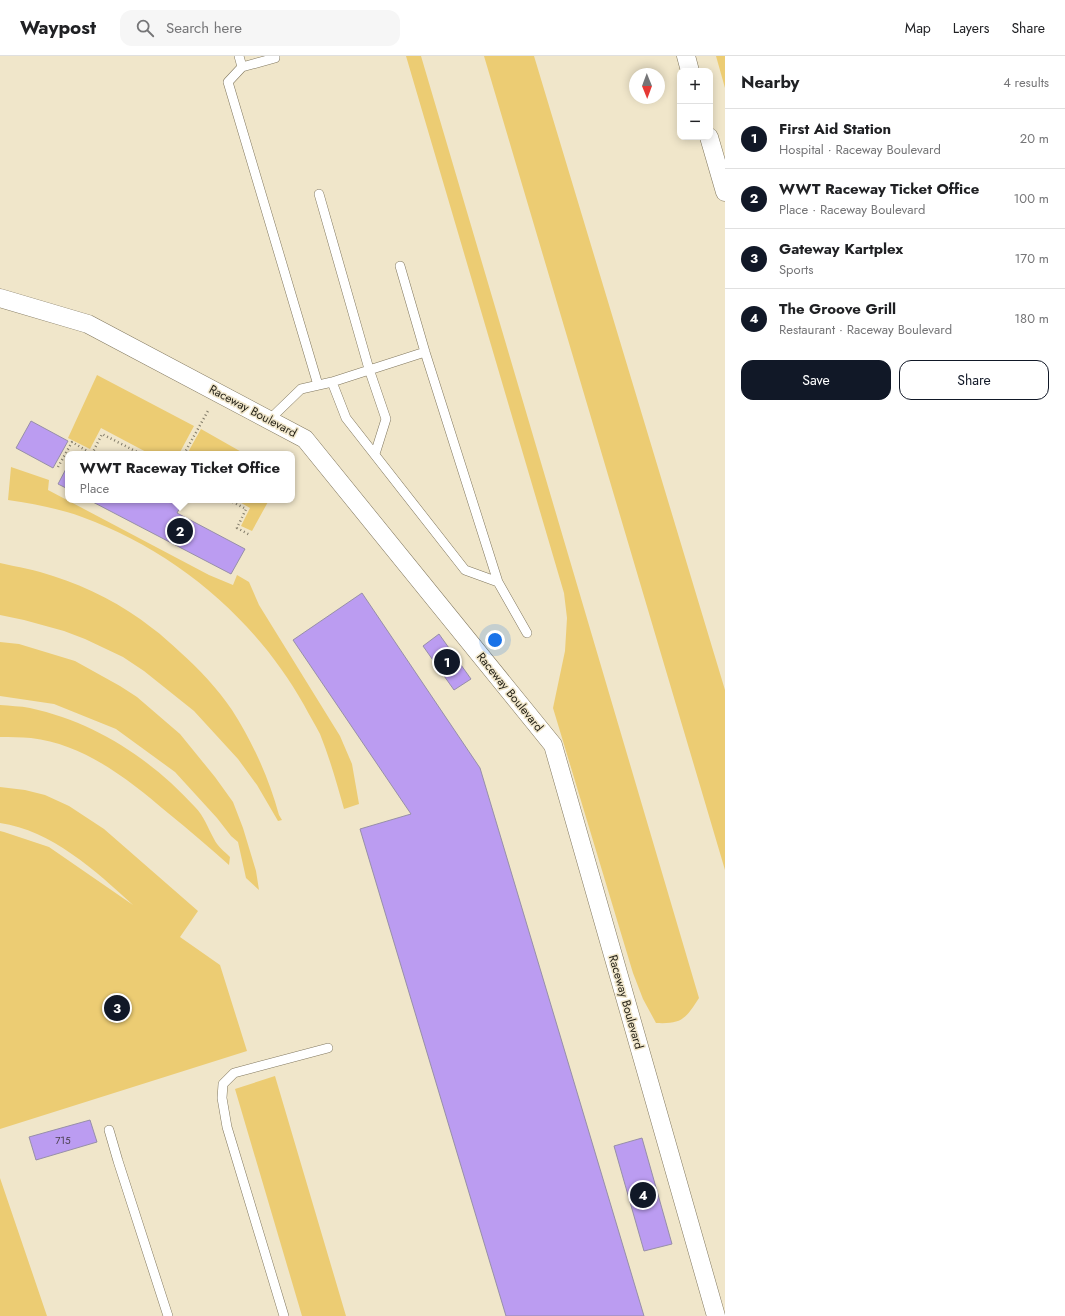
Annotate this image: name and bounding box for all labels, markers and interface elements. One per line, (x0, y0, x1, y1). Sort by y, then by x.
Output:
search box (120, 10, 400, 46)
text: Waypost (20, 14, 96, 41)
icon: search (134, 17, 156, 39)
text: Search here (166, 17, 242, 39)
text: Map (905, 18, 931, 38)
text: Layers (953, 18, 989, 38)
text: Share (1011, 18, 1045, 38)
north arrow (629, 68, 665, 104)
map controls (677, 68, 713, 140)
button: + (677, 68, 713, 104)
text: Nearby (741, 70, 799, 94)
text: 4 results (1003, 73, 1049, 92)
button: − (677, 104, 713, 140)
text: First Aid Station (779, 118, 891, 140)
text: 1 (751, 129, 757, 148)
text: 20 m (1020, 129, 1049, 148)
text: Hospital · Raceway Boulevard (779, 140, 941, 159)
text: WWT Raceway Ticket Office (779, 178, 979, 200)
text: 2 (750, 189, 758, 208)
text: 100 m (1014, 189, 1049, 208)
text: Place · Raceway Boulevard (779, 200, 925, 219)
text: Gateway Kartplex (779, 238, 903, 260)
text: 3 (750, 249, 758, 268)
text: 170 m (1014, 249, 1049, 268)
text: Sports (779, 260, 813, 279)
text: The Groove Grill (779, 298, 896, 320)
text: 4 (749, 309, 759, 328)
text: 180 m (1014, 309, 1049, 328)
text: Restaurant · Raceway Boulevard (779, 320, 952, 339)
button: Save (741, 360, 891, 400)
button: Share (899, 360, 1049, 400)
street label: Raceway Boulevard (206, 380, 300, 442)
popup (65, 451, 295, 503)
text: WWT Raceway Ticket Office (80, 457, 280, 479)
text: Place (80, 479, 109, 498)
pin: 2 (167, 516, 193, 546)
your location (485, 630, 505, 650)
pin: 1 (434, 647, 460, 677)
street label: Raceway Boulevard (472, 649, 548, 735)
street label: Raceway Boulevard (604, 953, 648, 1051)
pin: 3 (104, 993, 130, 1023)
house number: 715 (55, 1133, 71, 1148)
pin: 4 (630, 1180, 656, 1210)

